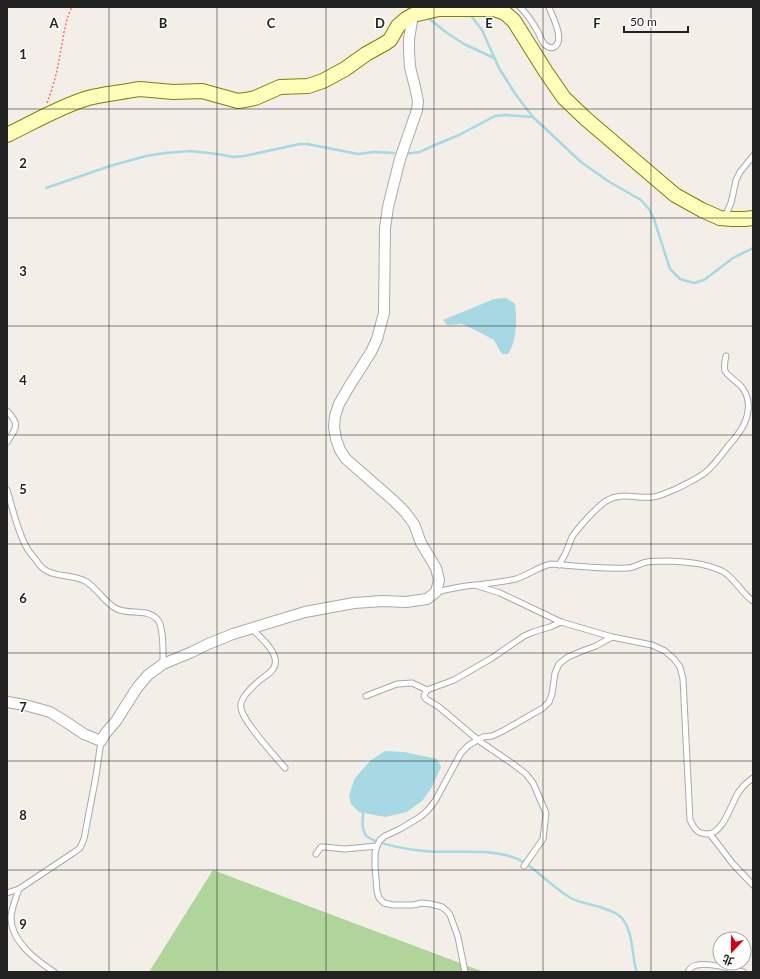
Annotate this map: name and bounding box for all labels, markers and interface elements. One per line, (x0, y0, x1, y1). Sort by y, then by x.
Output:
scale bar (624, 8, 688, 34)
text: 50 m (630, 14, 657, 29)
text: A (48, 15, 59, 31)
text: B (159, 15, 168, 31)
text: C (267, 15, 276, 31)
text: D (375, 15, 385, 31)
text: E (485, 15, 493, 31)
text: F (593, 15, 601, 31)
text: 1 (19, 46, 27, 62)
text: 2 (19, 155, 27, 171)
text: 3 (19, 263, 27, 279)
text: 4 (19, 372, 27, 388)
text: 5 (19, 481, 27, 497)
text: 6 (19, 590, 27, 606)
text: 7 (19, 699, 27, 715)
text: 8 (19, 807, 27, 823)
text: 9 (19, 916, 27, 932)
north arrow (712, 931, 752, 971)
text: 北 (721, 953, 736, 969)

